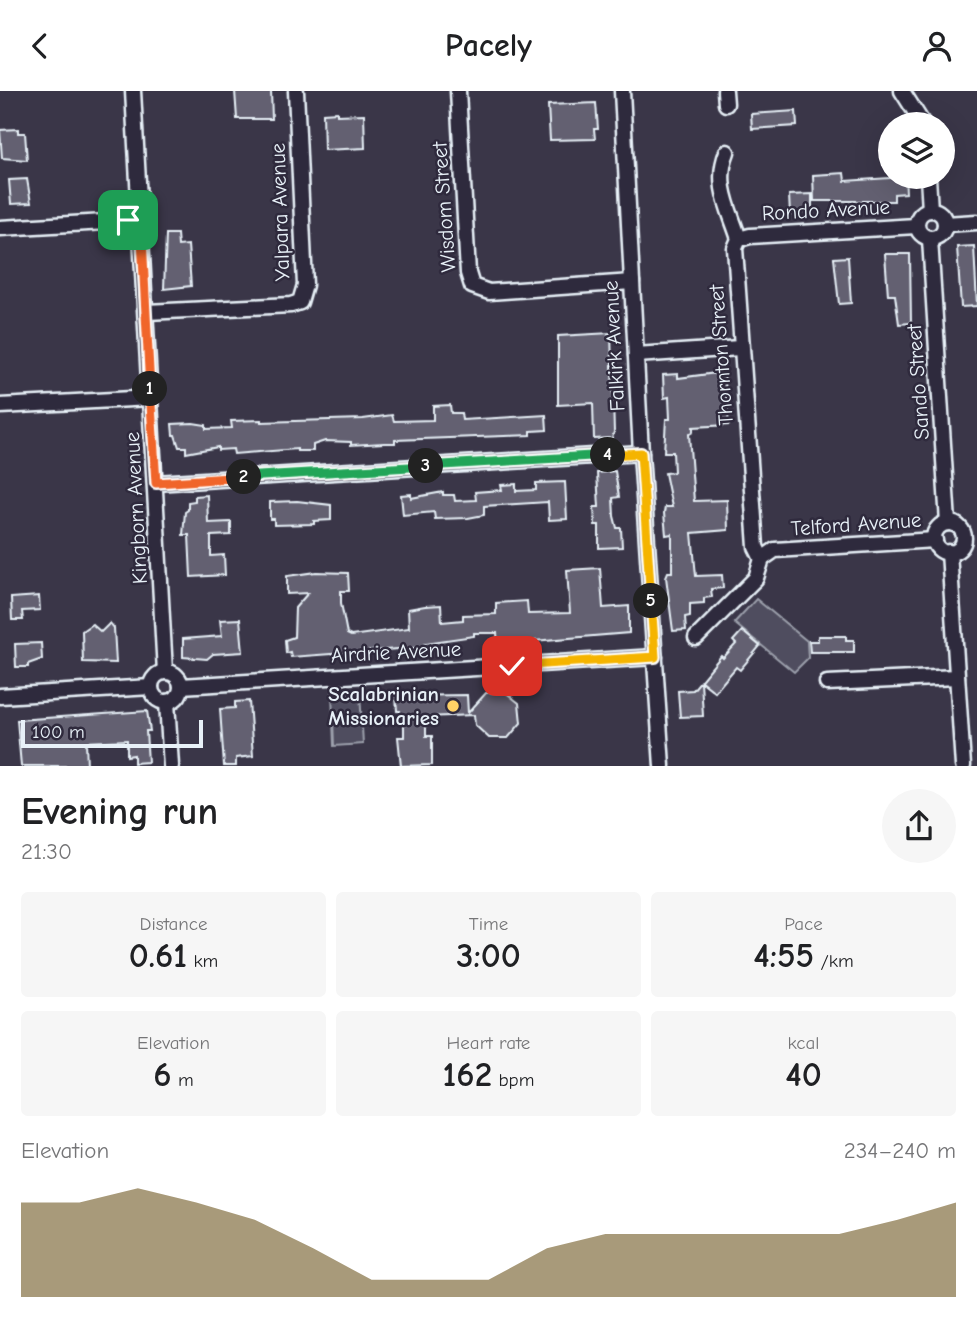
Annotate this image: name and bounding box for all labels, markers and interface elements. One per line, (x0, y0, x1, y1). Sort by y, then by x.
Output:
icon: back (21, 27, 59, 65)
text: Pacely (445, 27, 532, 64)
icon: person (918, 27, 956, 65)
map controls (878, 112, 955, 189)
button: layers (878, 112, 955, 189)
street label: Wisdom Street (427, 140, 461, 273)
street label: Yalpara Avenue (266, 142, 294, 282)
pin (98, 190, 158, 250)
street label: Rondo Avenue (761, 195, 891, 225)
icon: arrive (109, 201, 147, 239)
street label: Falkirk Avenue (599, 280, 629, 412)
street label: Thornton Street (704, 283, 738, 426)
street label: Sando Street (902, 322, 934, 441)
pin: 1 (132, 371, 168, 407)
text: 1 (146, 377, 153, 399)
street label: Kingborn Avenue (120, 431, 152, 585)
pin: 4 (590, 437, 626, 473)
text: 4 (603, 443, 612, 465)
pin: 3 (408, 449, 444, 483)
text: 3 (421, 454, 430, 476)
pin: 2 (226, 459, 262, 495)
text: 2 (239, 465, 248, 487)
street label: Telford Avenue (790, 507, 922, 541)
pin: 5 (634, 583, 668, 619)
text: 5 (645, 589, 656, 611)
pin (482, 636, 542, 696)
street label: Airdrie Avenue (330, 637, 462, 667)
icon: check (493, 647, 531, 685)
place label: Scalabrinian Missionaries (328, 682, 439, 730)
marker: Scalabrinian Missionaries (445, 698, 461, 714)
scale bar (21, 717, 203, 749)
text: 100 m (32, 721, 85, 743)
button: share (882, 789, 956, 863)
text: Evening run (21, 790, 218, 834)
text: 21:30 (21, 838, 72, 865)
text: Distance (139, 913, 208, 935)
text: Time (469, 913, 508, 935)
text: Pace (784, 913, 823, 935)
text: 0.61 (129, 935, 187, 976)
text: 3:00 (456, 935, 521, 976)
text: 4:55 (753, 935, 814, 976)
text: km (187, 950, 218, 972)
text: /km (814, 950, 854, 972)
text: Elevation (137, 1032, 210, 1054)
text: Heart rate (447, 1032, 530, 1054)
text: kcal (788, 1032, 819, 1054)
text: 6 (153, 1054, 172, 1095)
text: 162 (443, 1054, 492, 1095)
text: 40 (785, 1054, 822, 1095)
text: m (172, 1069, 194, 1091)
text: bpm (492, 1069, 534, 1091)
text: Elevation (21, 1137, 109, 1164)
text: 234–240 m (844, 1137, 956, 1164)

